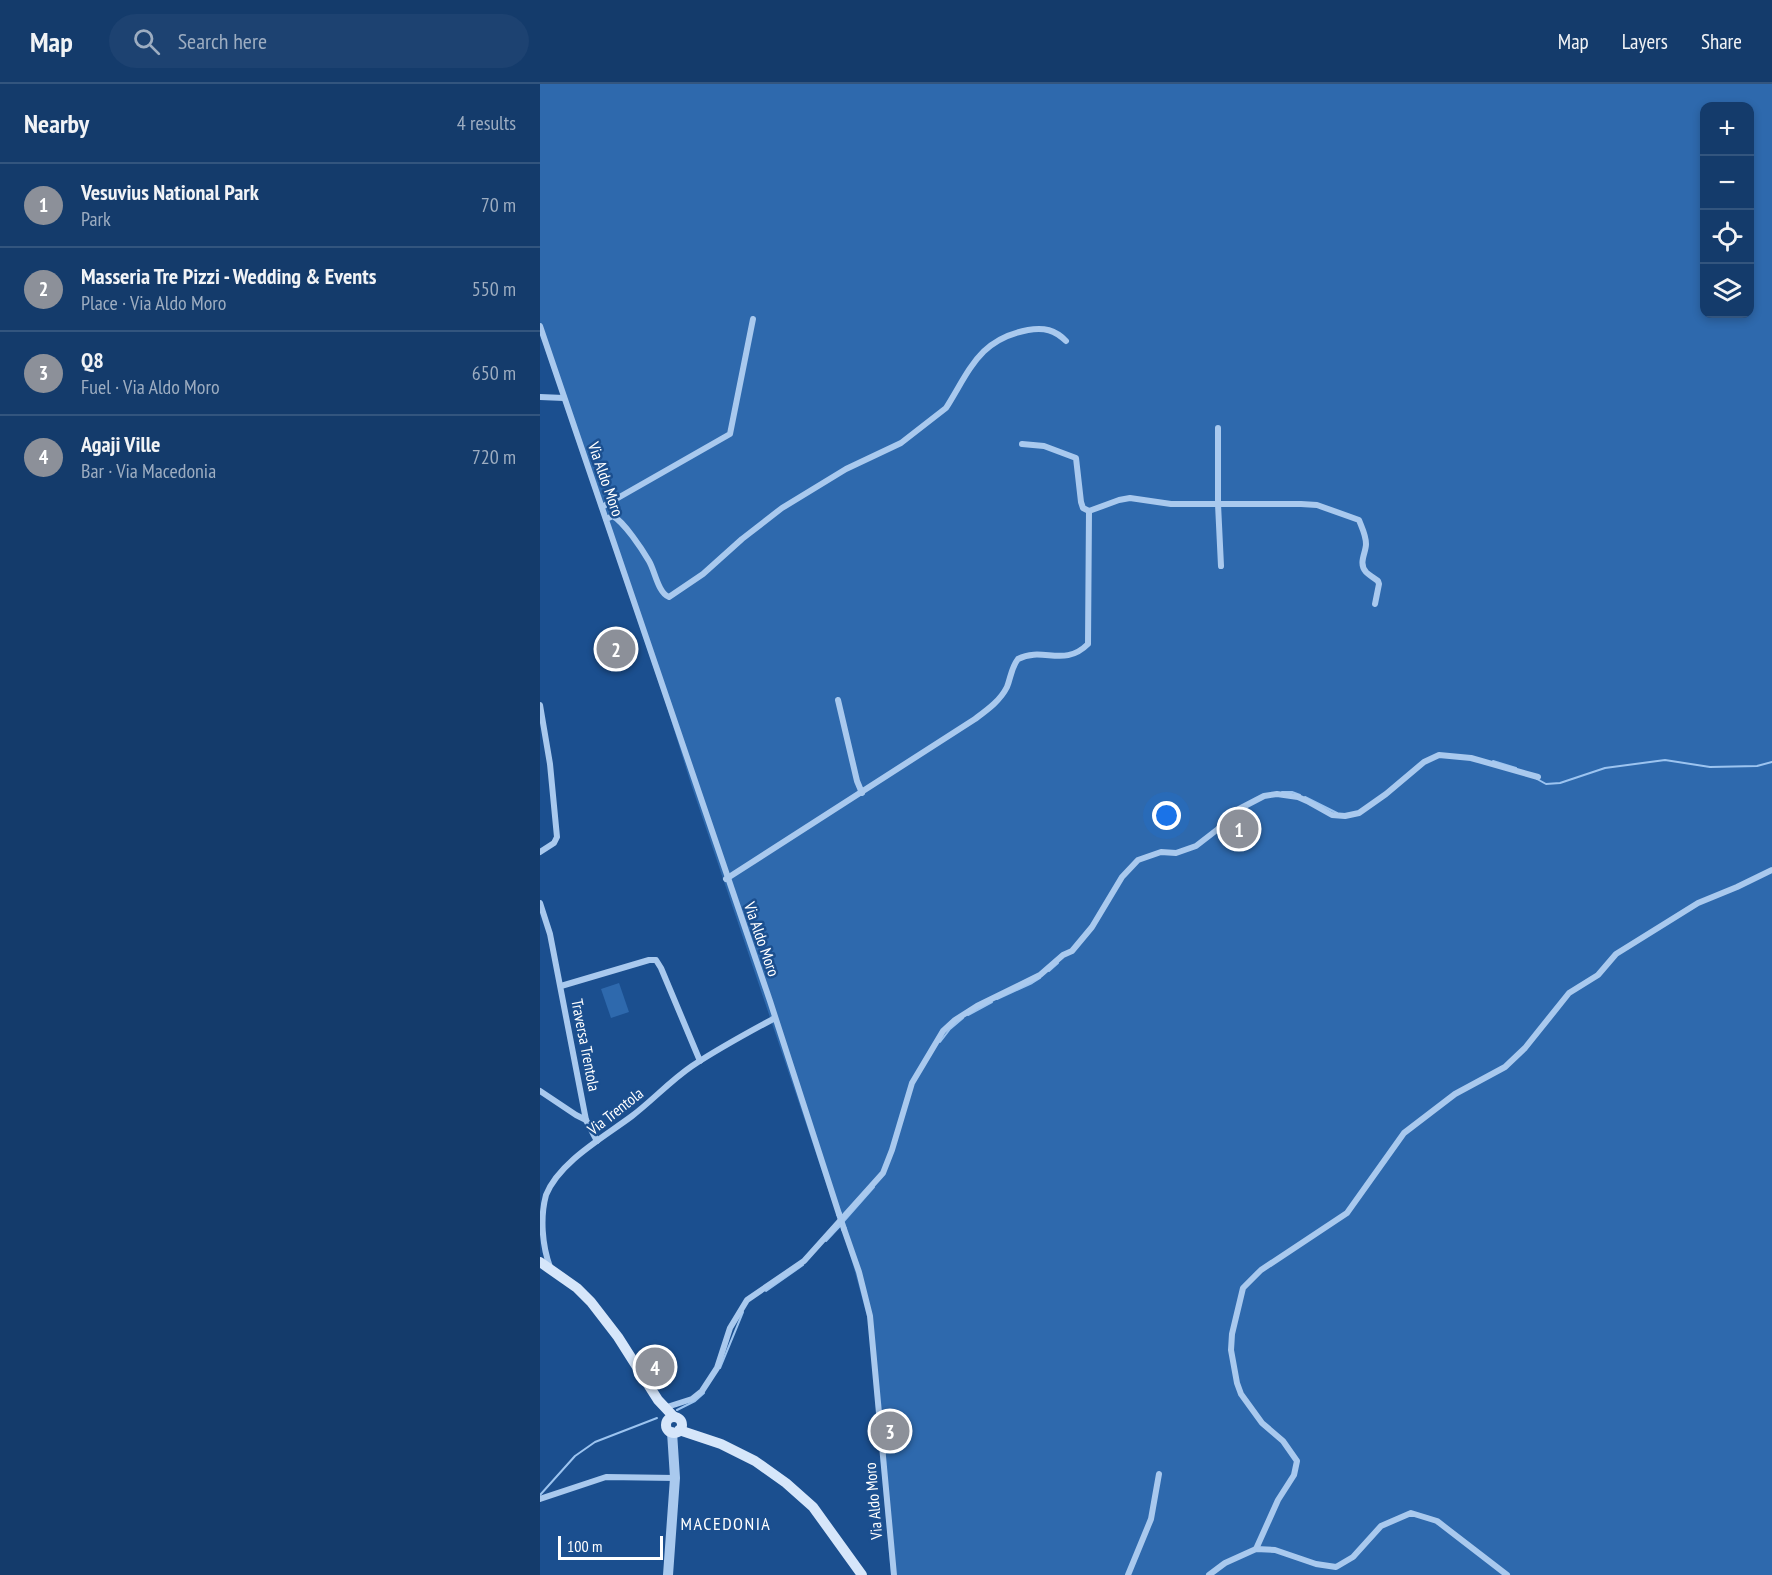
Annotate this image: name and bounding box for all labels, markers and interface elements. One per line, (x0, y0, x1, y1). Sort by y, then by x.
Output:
search box (109, 14, 529, 68)
text: Map (30, 23, 73, 60)
icon: search (130, 25, 163, 58)
text: Search here (178, 27, 267, 55)
text: Map (1558, 28, 1589, 55)
text: Layers (1622, 28, 1668, 55)
text: Share (1701, 28, 1742, 55)
map controls (1700, 102, 1754, 318)
button: + (1700, 102, 1754, 156)
text: Nearby (24, 107, 89, 140)
text: 4 results (457, 110, 516, 136)
button: − (1700, 156, 1754, 210)
text: Vesuvius National Park (81, 178, 259, 206)
text: 1 (39, 192, 48, 218)
text: 70 m (481, 192, 516, 218)
text: Park (81, 206, 111, 232)
button: locate (1700, 210, 1754, 264)
text: Masseria Tre Pizzi - Wedding & Events (81, 262, 376, 290)
button: layers (1700, 264, 1754, 318)
text: 2 (39, 276, 48, 302)
text: 550 m (472, 276, 516, 302)
text: Place · Via Aldo Moro (81, 290, 226, 316)
text: Q8 (81, 346, 104, 374)
text: 3 (39, 360, 48, 386)
text: 650 m (472, 360, 516, 386)
text: Fuel · Via Aldo Moro (81, 374, 220, 400)
text: Agaji Ville (81, 430, 161, 458)
street label: Via Aldo Moro (584, 438, 628, 519)
text: 4 (39, 444, 48, 470)
text: 720 m (472, 444, 516, 470)
text: Bar · Via Macedonia (81, 458, 216, 484)
pin: 2 (596, 626, 636, 672)
your location (1152, 801, 1181, 830)
pin: 1 (1220, 806, 1258, 852)
street label: Via Aldo Moro (740, 898, 784, 979)
street label: Traversa Trentola (567, 997, 605, 1093)
street label: Via Trentola (582, 1083, 647, 1140)
pin: 4 (636, 1344, 674, 1390)
pin: 3 (870, 1408, 910, 1454)
street label: Via Aldo Moro (860, 1462, 886, 1541)
district label: MACEDONIA (681, 1512, 771, 1535)
scale bar (558, 1533, 663, 1560)
text: 100 m (567, 1536, 602, 1556)

